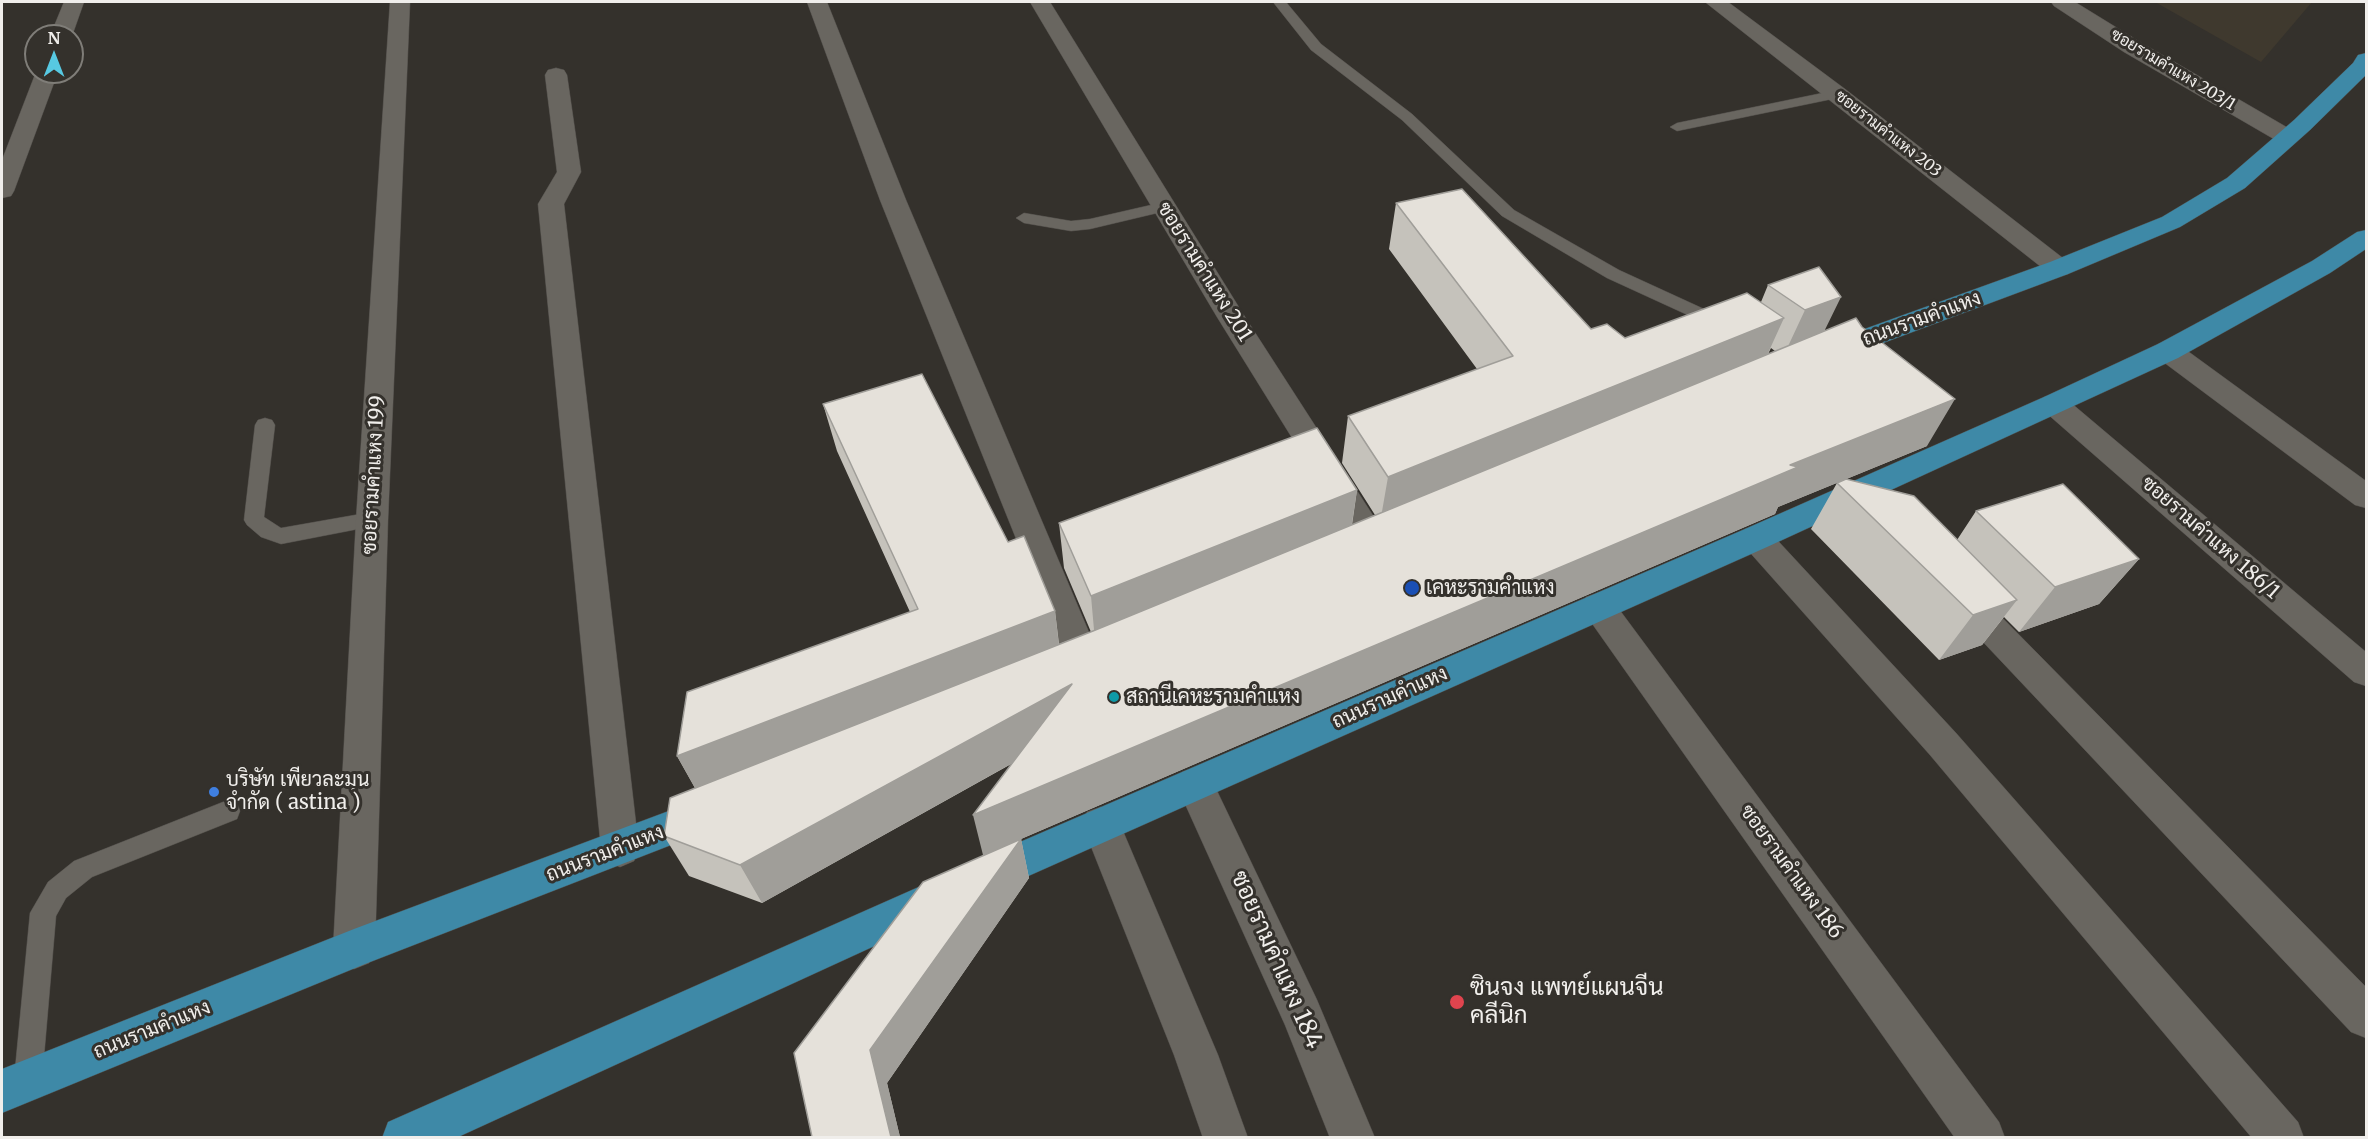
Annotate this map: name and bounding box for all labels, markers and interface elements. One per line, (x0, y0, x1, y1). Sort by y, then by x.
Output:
north arrow (24, 24, 84, 84)
street label: ซอยรามคำแหง 203/1 (2107, 25, 2239, 115)
text: N (48, 28, 60, 48)
street label: ซอยรามคำแหง 203 (1831, 87, 1945, 181)
street label: ซอยรามคำแหง 201 (1152, 198, 1256, 346)
street label: ถนนรามคำแหง (1860, 287, 1984, 351)
street label: ซอยรามคำแหง 199 (358, 395, 390, 555)
street label: ซอยรามคำแหง 186/1 (2136, 471, 2284, 605)
place label: เคหะรามคำแหง (1426, 576, 1554, 600)
marker: เคหะรามคำแหง (1403, 579, 1421, 597)
street label: ถนนรามคำแหง (1329, 662, 1451, 734)
place label: สถานีเคหะรามคำแหง (1126, 685, 1300, 709)
marker: สถานีเคหะรามคำแหง (1107, 690, 1121, 704)
place label: บริษัท เพียวละมุน จำกัด ( astina ) (226, 768, 370, 815)
marker: บริษัท เพียวละมุน จำกัด ( astina ) (207, 785, 221, 799)
street label: ซอยรามคำแหง 186 (1734, 800, 1848, 944)
street label: ถนนรามคำแหง (543, 821, 667, 887)
street label: ซอยรามคำแหง 184 (1224, 867, 1328, 1053)
place label: ซินจง แพทย์แผนจีน คลีนิก (1470, 974, 1663, 1030)
marker: ซินจง แพทย์แผนจีน คลีนิก (1448, 993, 1466, 1011)
street label: ถนนรามคำแหง (90, 996, 214, 1064)

